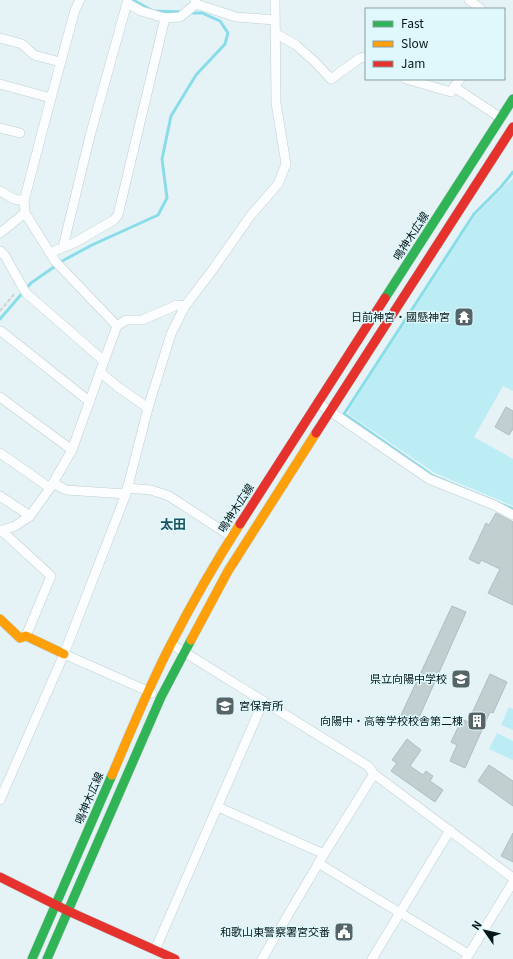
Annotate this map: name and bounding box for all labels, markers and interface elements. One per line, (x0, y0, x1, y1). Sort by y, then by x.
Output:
legend (365, 8, 505, 80)
text: Fast (401, 14, 424, 31)
text: Slow (401, 34, 429, 51)
text: Jam (401, 54, 425, 71)
street label: 鳴神木広線 (388, 208, 432, 263)
temple icon: 日前神宮・國懸神宮 (453, 306, 475, 328)
place label: 日前神宮・國懸神宮 (351, 308, 450, 324)
street label: 鳴神木広線 (213, 480, 257, 535)
district label: 太田 (160, 514, 186, 533)
school or university icon: 県立向陽中学校 (450, 668, 472, 690)
place label: 県立向陽中学校 (370, 670, 447, 686)
school or university icon: 宮保育所 (214, 695, 236, 717)
place label: 宮保育所 (239, 697, 284, 713)
building icon: 向陽中・高等学校校舎第二棟 (466, 710, 488, 732)
place label: 向陽中・高等学校校舎第二棟 (320, 712, 463, 728)
street label: 鳴神木広線 (70, 769, 106, 826)
north arrow (465, 911, 505, 951)
text: N (467, 917, 485, 933)
public building icon: 和歌山東警察署宮交番 (333, 921, 355, 943)
place label: 和歌山東警察署宮交番 (220, 923, 330, 939)

